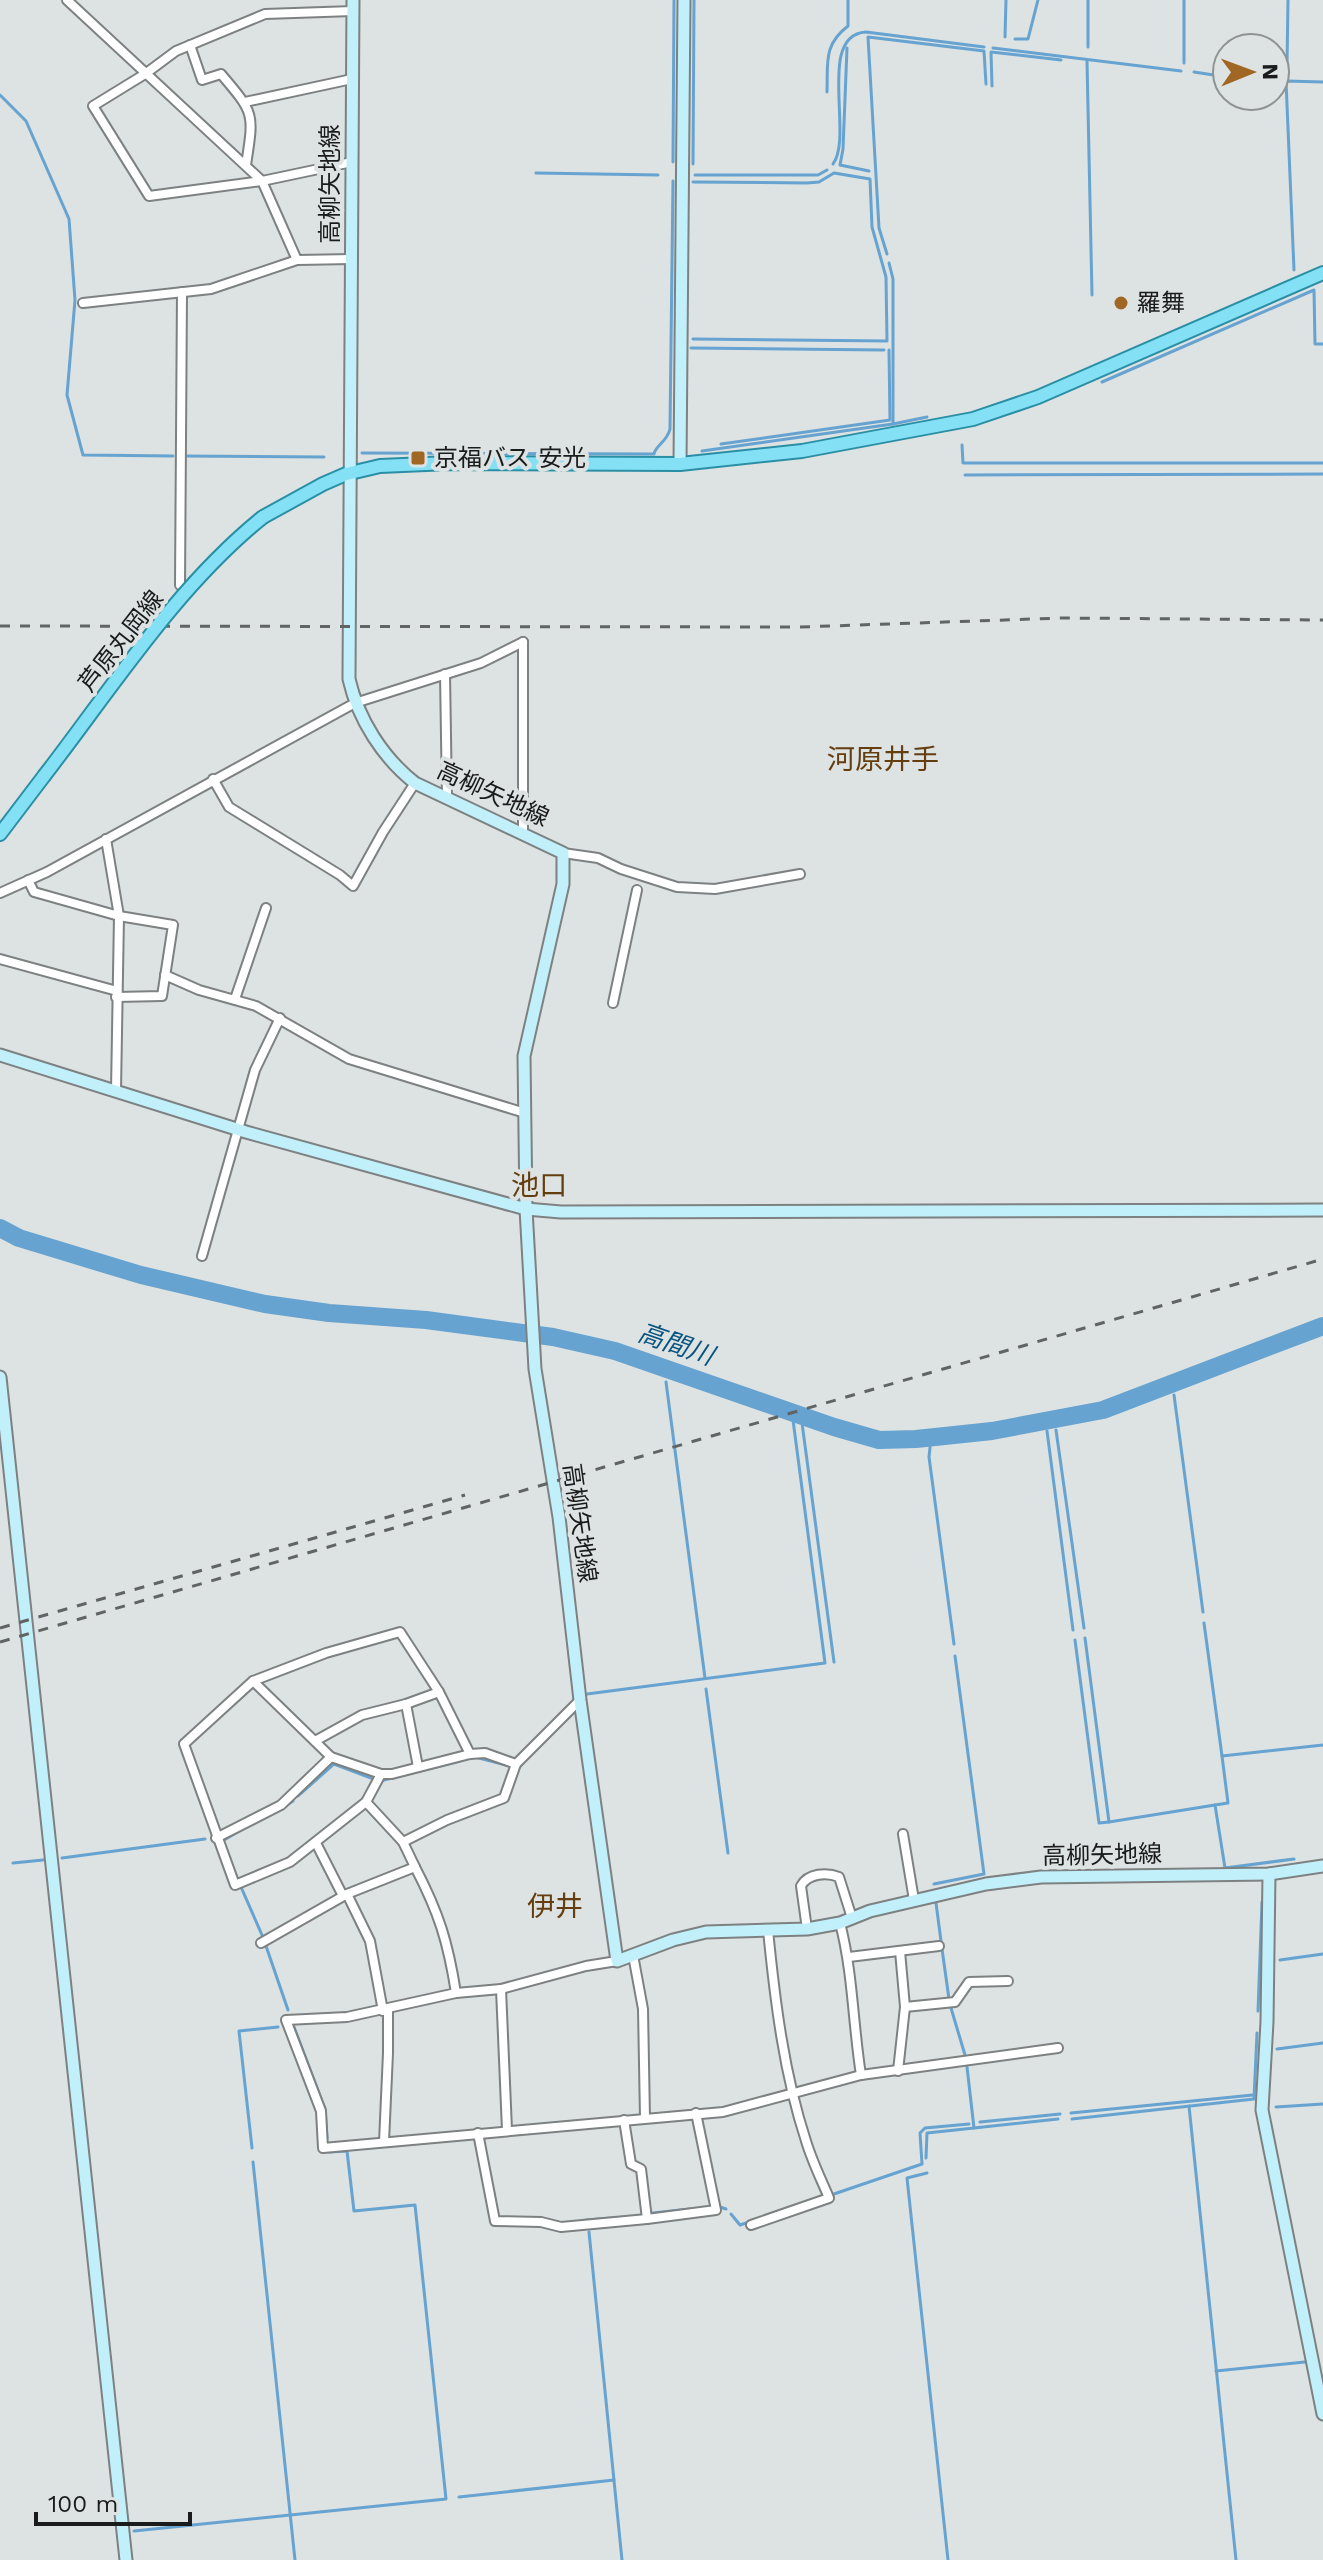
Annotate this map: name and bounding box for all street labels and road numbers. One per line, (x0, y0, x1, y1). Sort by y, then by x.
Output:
street label: 高柳矢地線 (316, 124, 344, 244)
street label: 芦原丸岡線 (73, 585, 169, 697)
street label: 高柳矢地線 (433, 756, 553, 832)
street label: 高柳矢地線 (558, 1462, 602, 1584)
street label: 高柳矢地線 (1042, 1840, 1162, 1870)

